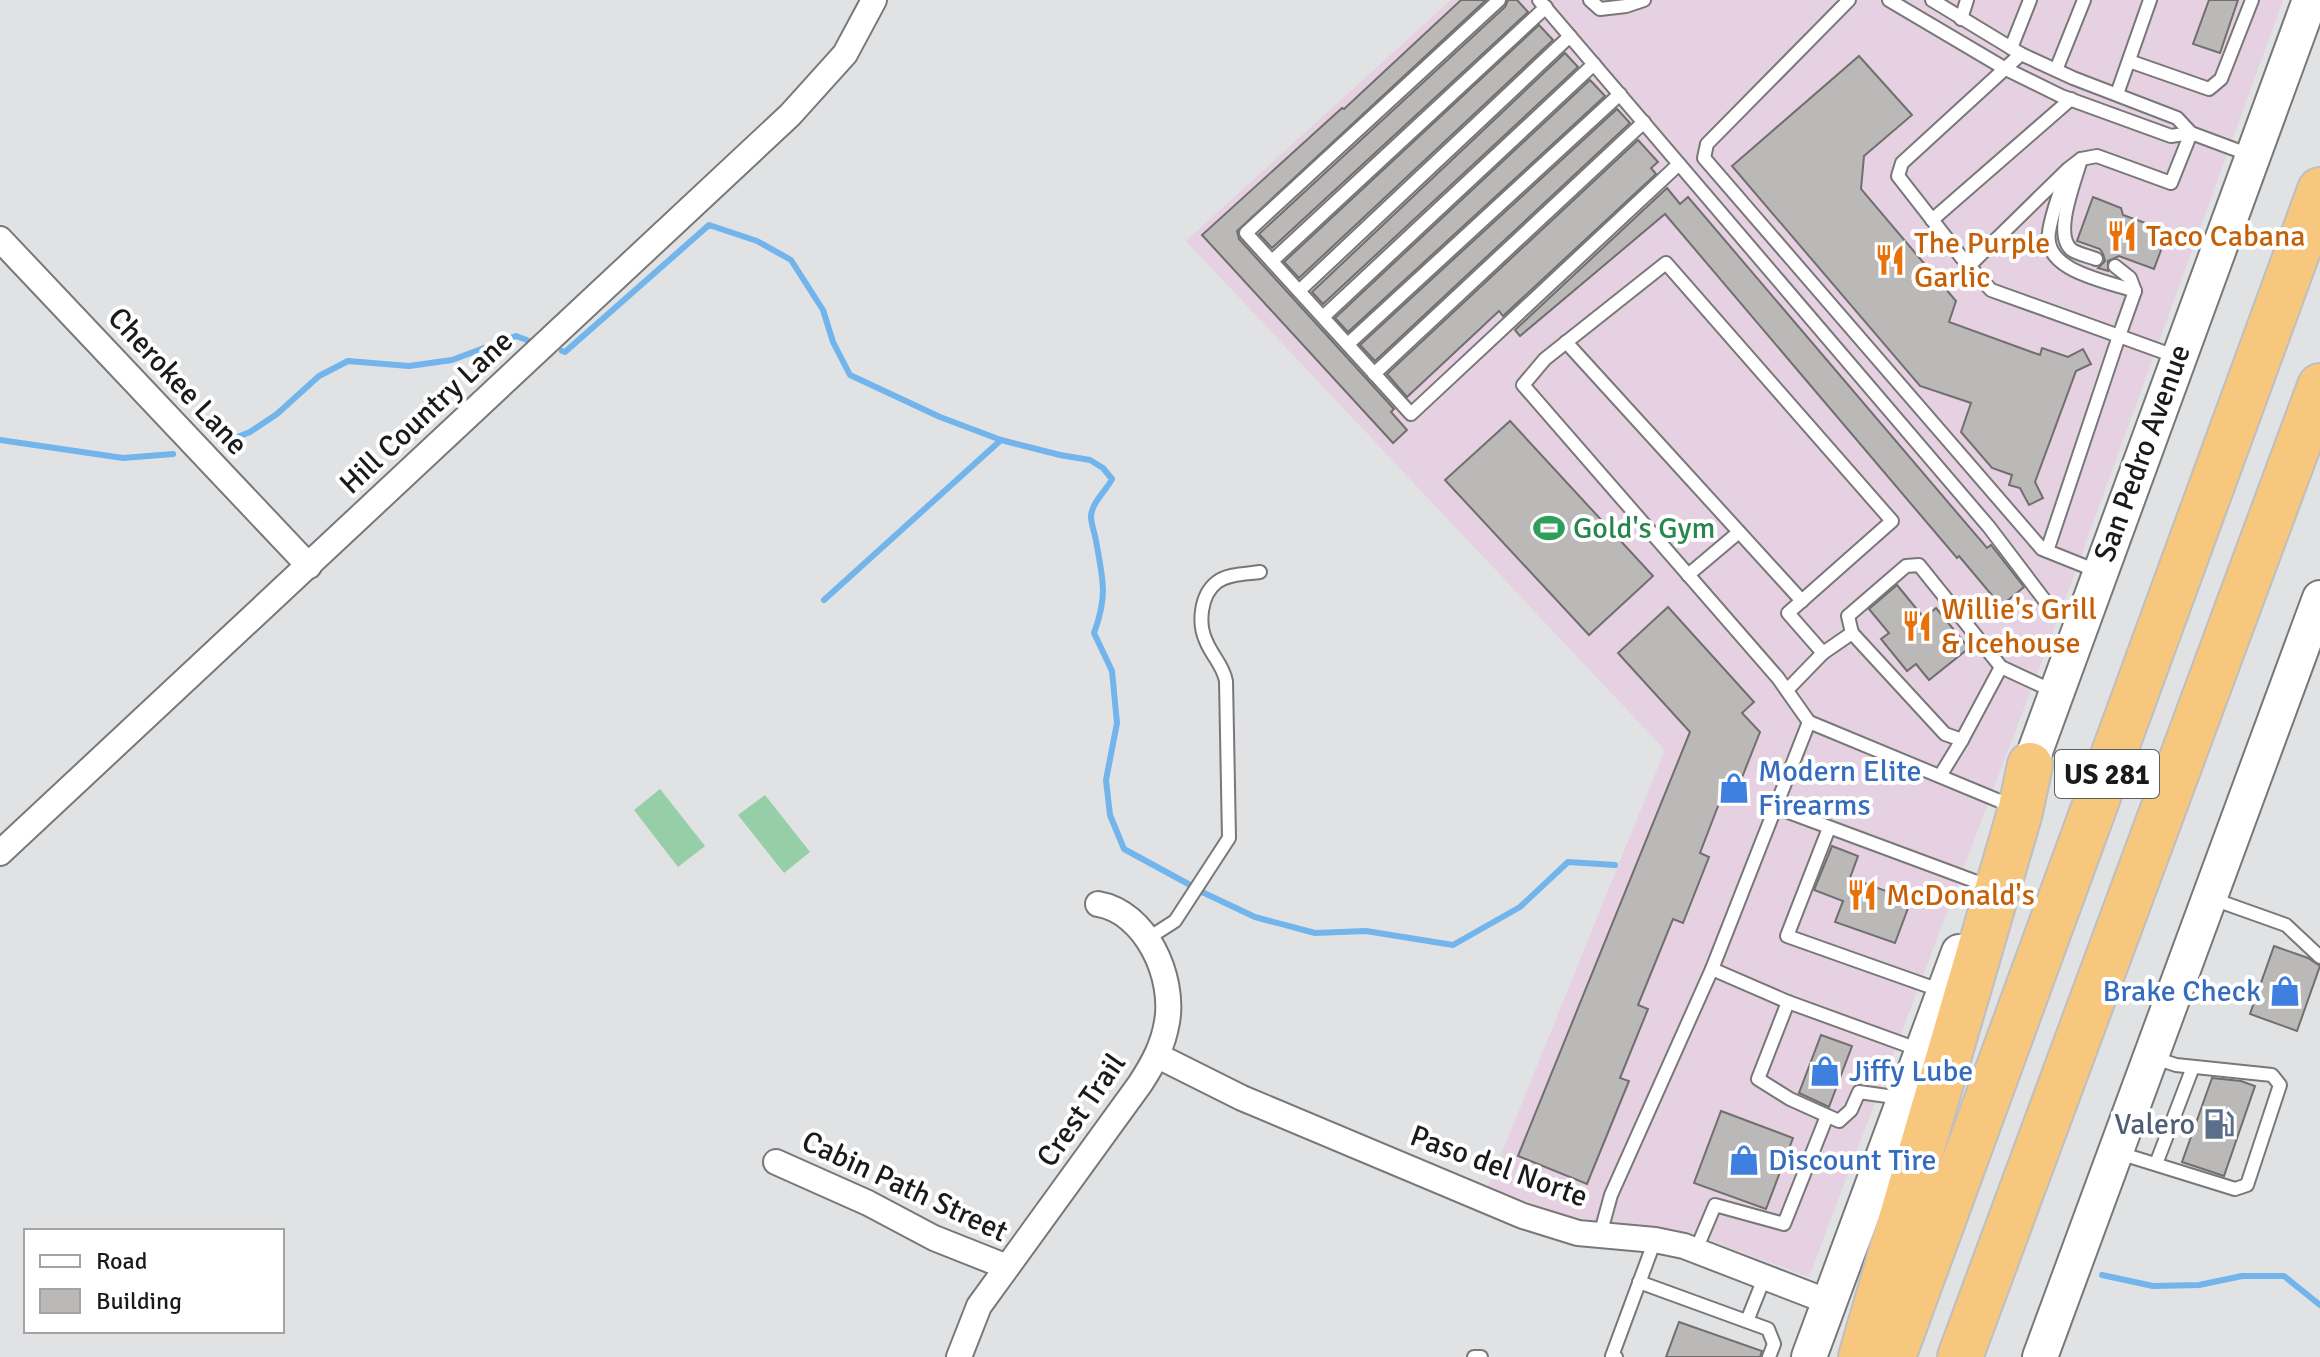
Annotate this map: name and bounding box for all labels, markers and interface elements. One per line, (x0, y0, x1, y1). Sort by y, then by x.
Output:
place label: Taco Cabana (2146, 218, 2306, 255)
restaurant icon: Taco Cabana (2105, 219, 2139, 253)
place label: The Purple Garlic (1914, 225, 2050, 296)
restaurant icon: The Purple Garlic (1873, 243, 1907, 277)
street label: Cherokee Lane (100, 300, 255, 463)
street label: Hill Country Lane (332, 323, 521, 502)
street label: San Pedro Avenue (2086, 339, 2199, 567)
place label: Gold's Gym (1573, 510, 1715, 547)
sports icon: Gold's Gym (1532, 511, 1566, 545)
place label: Willie's Grill & Icehouse (1941, 591, 2097, 662)
restaurant icon: Willie's Grill & Icehouse (1900, 609, 1934, 643)
road number: US 281 (2055, 750, 2159, 798)
place label: Modern Elite Firearms (1758, 753, 1922, 824)
shop icon: Modern Elite Firearms (1717, 771, 1751, 805)
place label: McDonald's (1886, 877, 2035, 914)
restaurant icon: McDonald's (1845, 878, 1879, 912)
place label: Brake Check (2103, 973, 2261, 1010)
shop icon: Brake Check (2268, 974, 2302, 1008)
street label: Crest Trail (1029, 1046, 1134, 1174)
place label: Jiffy Lube (1849, 1053, 1973, 1090)
shop icon: Jiffy Lube (1808, 1054, 1842, 1088)
place label: Valero (2114, 1106, 2195, 1143)
fuel station icon: Valero (2202, 1107, 2236, 1141)
street label: Paso del Norte (1405, 1117, 1593, 1216)
street label: Cabin Path Street (796, 1123, 1014, 1250)
place label: Discount Tire (1768, 1142, 1937, 1179)
shop icon: Discount Tire (1727, 1143, 1761, 1177)
legend (24, 1229, 284, 1333)
text: Road (96, 1246, 147, 1276)
text: Building (96, 1286, 182, 1316)

